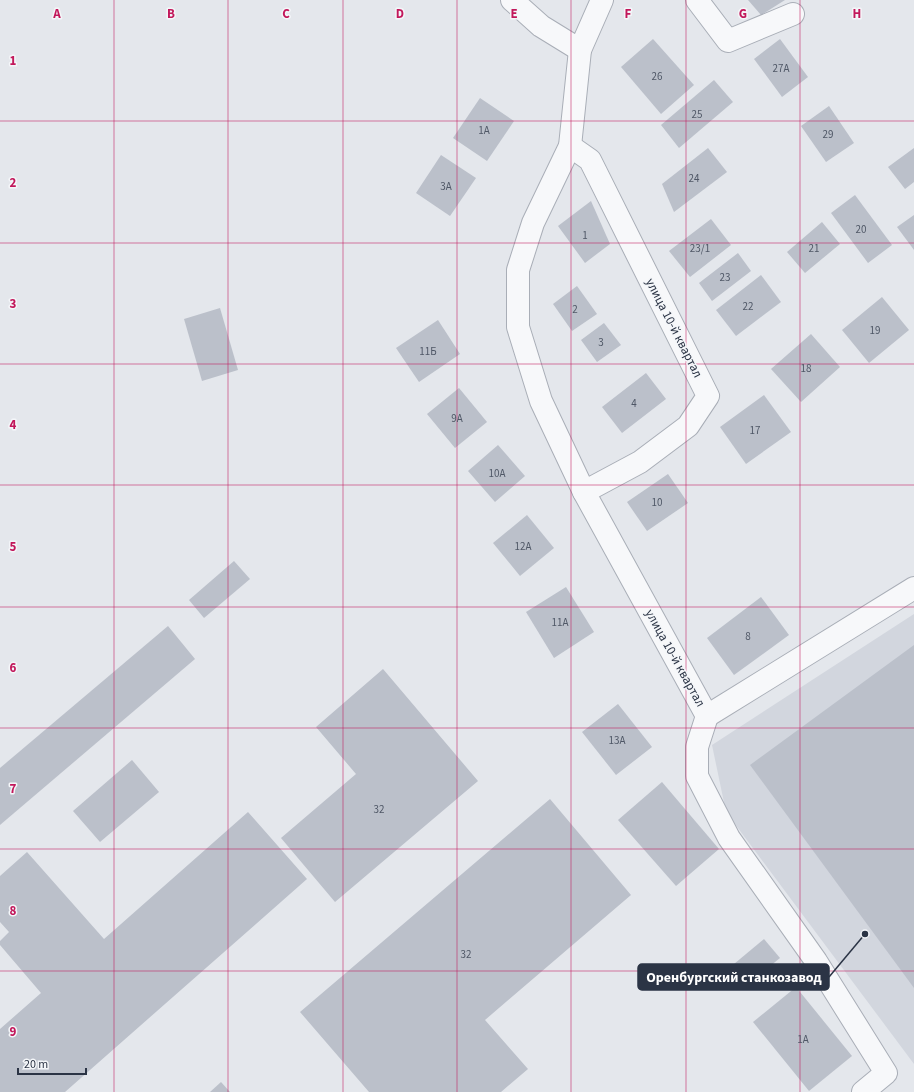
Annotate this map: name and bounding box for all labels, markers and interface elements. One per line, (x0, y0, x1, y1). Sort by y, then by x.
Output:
text: A (52, 5, 61, 23)
text: B (167, 5, 175, 23)
text: C (282, 5, 290, 23)
text: D (396, 5, 404, 23)
text: E (510, 5, 518, 23)
text: F (625, 5, 632, 23)
text: G (739, 5, 747, 23)
text: H (853, 5, 861, 23)
text: 1 (10, 52, 17, 70)
house number: 27А (773, 61, 789, 76)
house number: 26 (652, 69, 663, 84)
house number: 25 (692, 107, 702, 122)
house number: 1А (478, 123, 490, 138)
house number: 29 (823, 127, 833, 142)
house number: 24 (689, 171, 700, 186)
text: 2 (10, 174, 17, 192)
house number: 3А (440, 179, 452, 194)
house number: 20 (856, 222, 866, 237)
house number: 1 (582, 228, 588, 243)
house number: 23/1 (690, 241, 710, 256)
house number: 21 (809, 241, 819, 256)
house number: 23 (720, 270, 730, 285)
street label: улица 10-й квартал (641, 275, 707, 381)
text: 3 (10, 295, 17, 313)
house number: 22 (743, 299, 753, 314)
house number: 2 (572, 302, 578, 317)
house number: 19 (870, 323, 880, 338)
house number: 3 (598, 335, 604, 350)
house number: 11Б (419, 344, 437, 359)
house number: 18 (801, 361, 812, 376)
house number: 4 (631, 396, 637, 411)
house number: 9А (451, 411, 463, 426)
text: 4 (10, 416, 17, 434)
house number: 17 (750, 423, 760, 438)
house number: 10А (489, 466, 505, 481)
house number: 10 (652, 495, 662, 510)
text: 5 (10, 538, 17, 556)
house number: 12А (515, 539, 531, 554)
street label: улица 10-й квартал (641, 606, 709, 710)
house number: 11А (552, 615, 568, 630)
house number: 8 (745, 629, 751, 644)
text: 6 (10, 659, 17, 677)
house number: 13А (609, 733, 625, 748)
text: 7 (10, 780, 17, 798)
house number: 32 (374, 802, 384, 817)
text: 8 (10, 902, 17, 920)
house number: 32 (461, 947, 471, 962)
callout: Оренбургский станкозавод (638, 964, 829, 990)
text: Оренбургский станкозавод (646, 968, 823, 988)
text: 9 (10, 1023, 17, 1041)
house number: 1А (797, 1032, 809, 1047)
scale bar (18, 1050, 86, 1076)
text: 20 m (24, 1056, 48, 1073)

